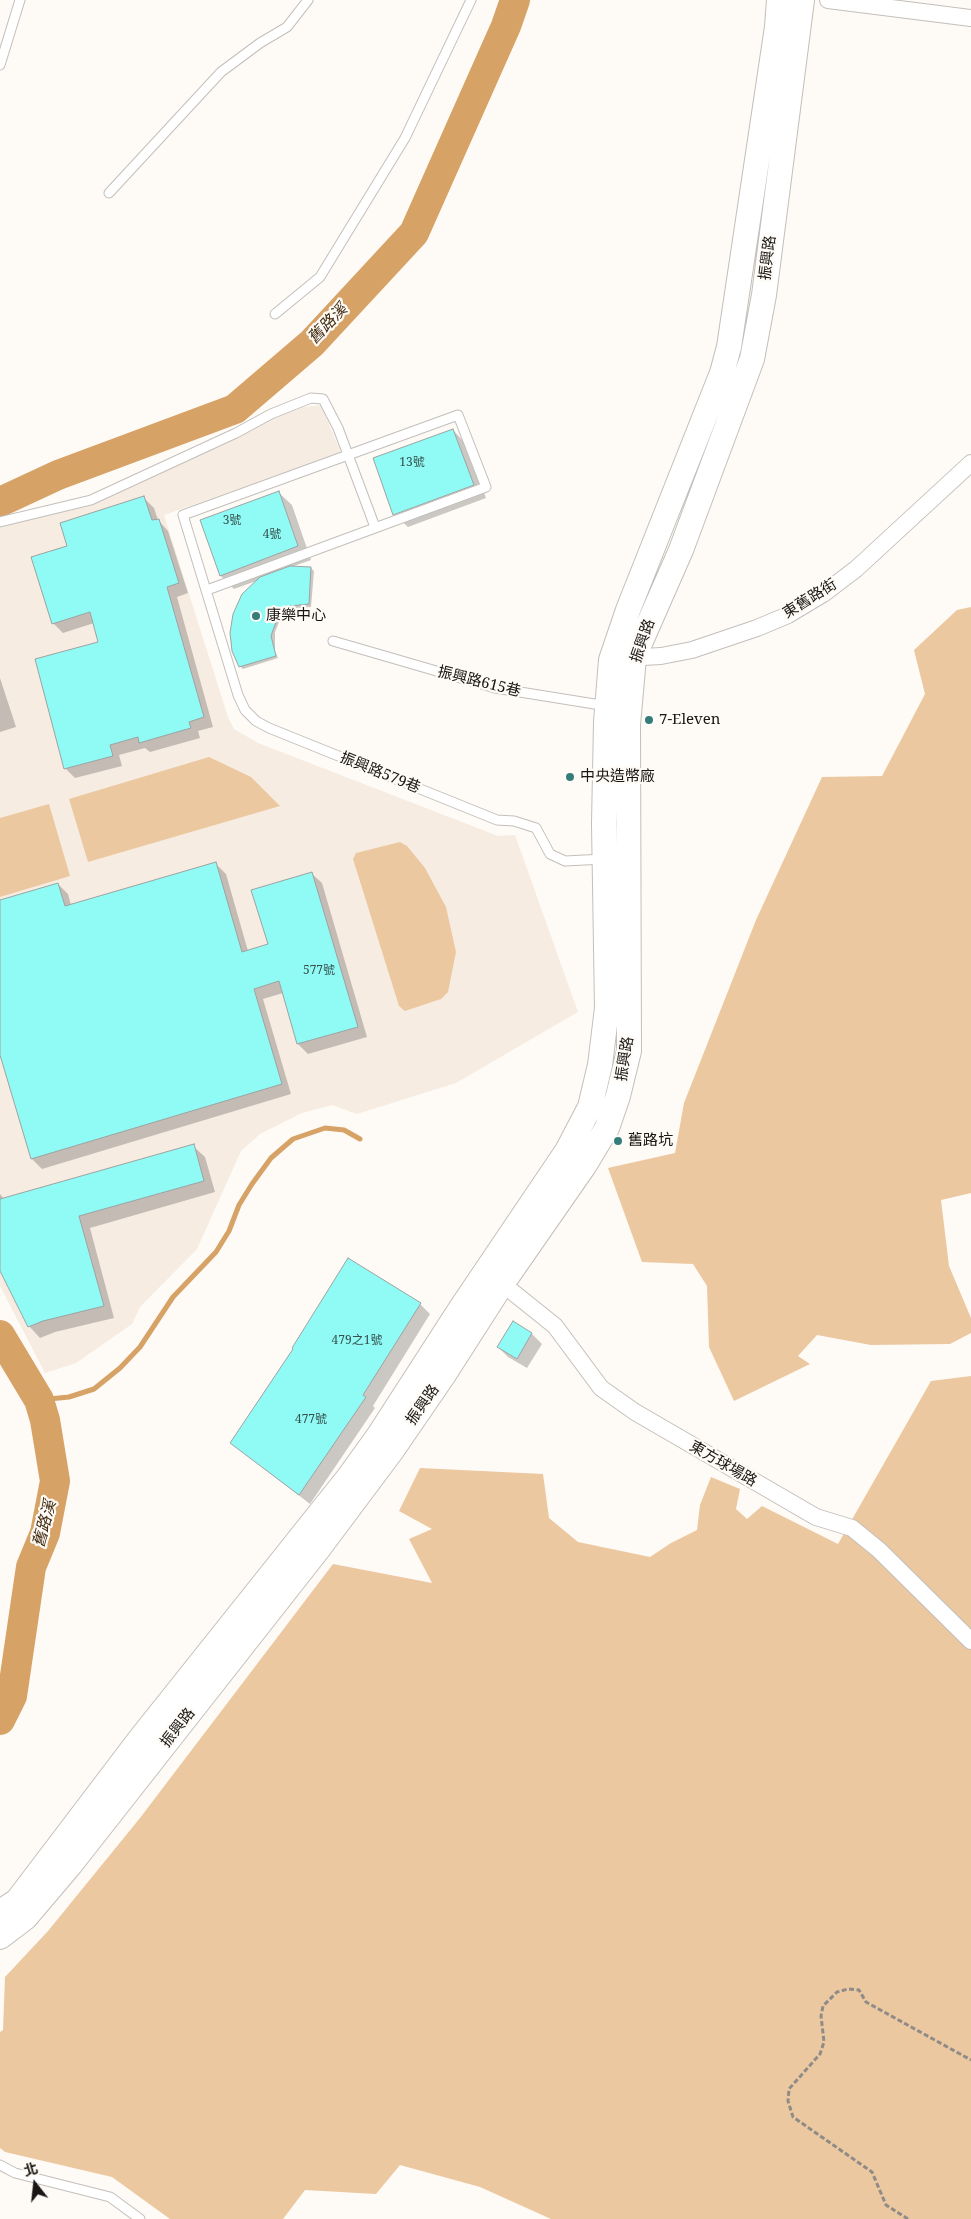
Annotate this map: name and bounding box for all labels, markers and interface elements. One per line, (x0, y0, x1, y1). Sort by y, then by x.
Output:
street label: 振興路 (756, 235, 780, 281)
water label: 舊路溪 (304, 300, 352, 348)
house number: 13號 (399, 456, 425, 470)
house number: 3號 (223, 514, 241, 528)
house number: 4號 (263, 528, 281, 542)
street label: 東舊路街 (780, 575, 840, 623)
place label: 康樂中心 (266, 607, 326, 625)
marker: 康樂中心 (250, 610, 262, 622)
street label: 振興路 (627, 617, 659, 665)
street label: 振興路615巷 (436, 663, 522, 701)
place label: 7-Eleven (659, 711, 720, 729)
marker: 7-Eleven (643, 714, 655, 726)
street label: 振興路579巷 (337, 749, 423, 797)
place label: 中央造幣廠 (580, 768, 655, 786)
marker: 中央造幣廠 (564, 771, 576, 783)
house number: 577號 (303, 964, 335, 978)
street label: 振興路 (613, 1035, 637, 1083)
place label: 舊路坑 (628, 1132, 673, 1150)
marker: 舊路坑 (612, 1135, 624, 1147)
house number: 479之1號 (332, 1334, 382, 1348)
street label: 振興路 (403, 1381, 443, 1429)
house number: 477號 (295, 1413, 327, 1427)
street label: 東方球場路 (686, 1437, 760, 1491)
water label: 舊路溪 (30, 1498, 60, 1550)
street label: 振興路 (157, 1705, 199, 1751)
text: 北 (21, 2158, 40, 2180)
north arrow (10, 2159, 60, 2209)

